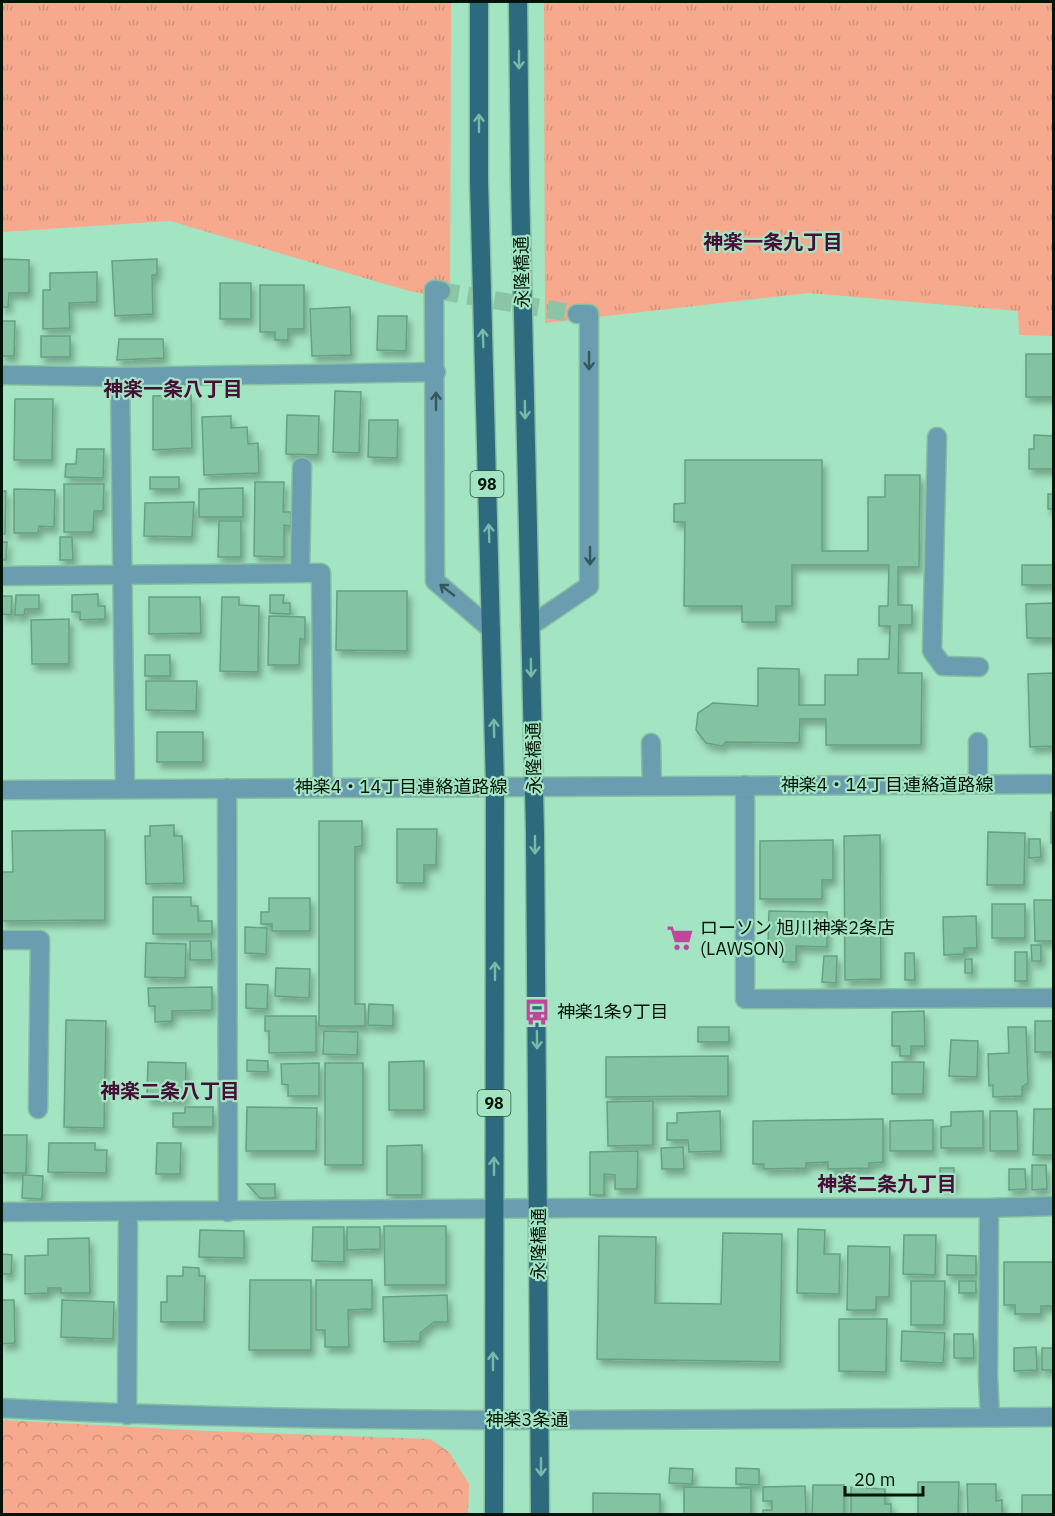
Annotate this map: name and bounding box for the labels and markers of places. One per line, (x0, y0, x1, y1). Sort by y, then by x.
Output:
place label: ローソン 旭川神楽2条店 (LAWSON) (700, 916, 895, 960)
supermarket icon: ローソン 旭川神楽2条店 (LAWSON) (665, 923, 695, 953)
bus stop icon: 神楽1条9丁目 (522, 997, 552, 1027)
place label: 神楽1条9丁目 (557, 1000, 669, 1023)

